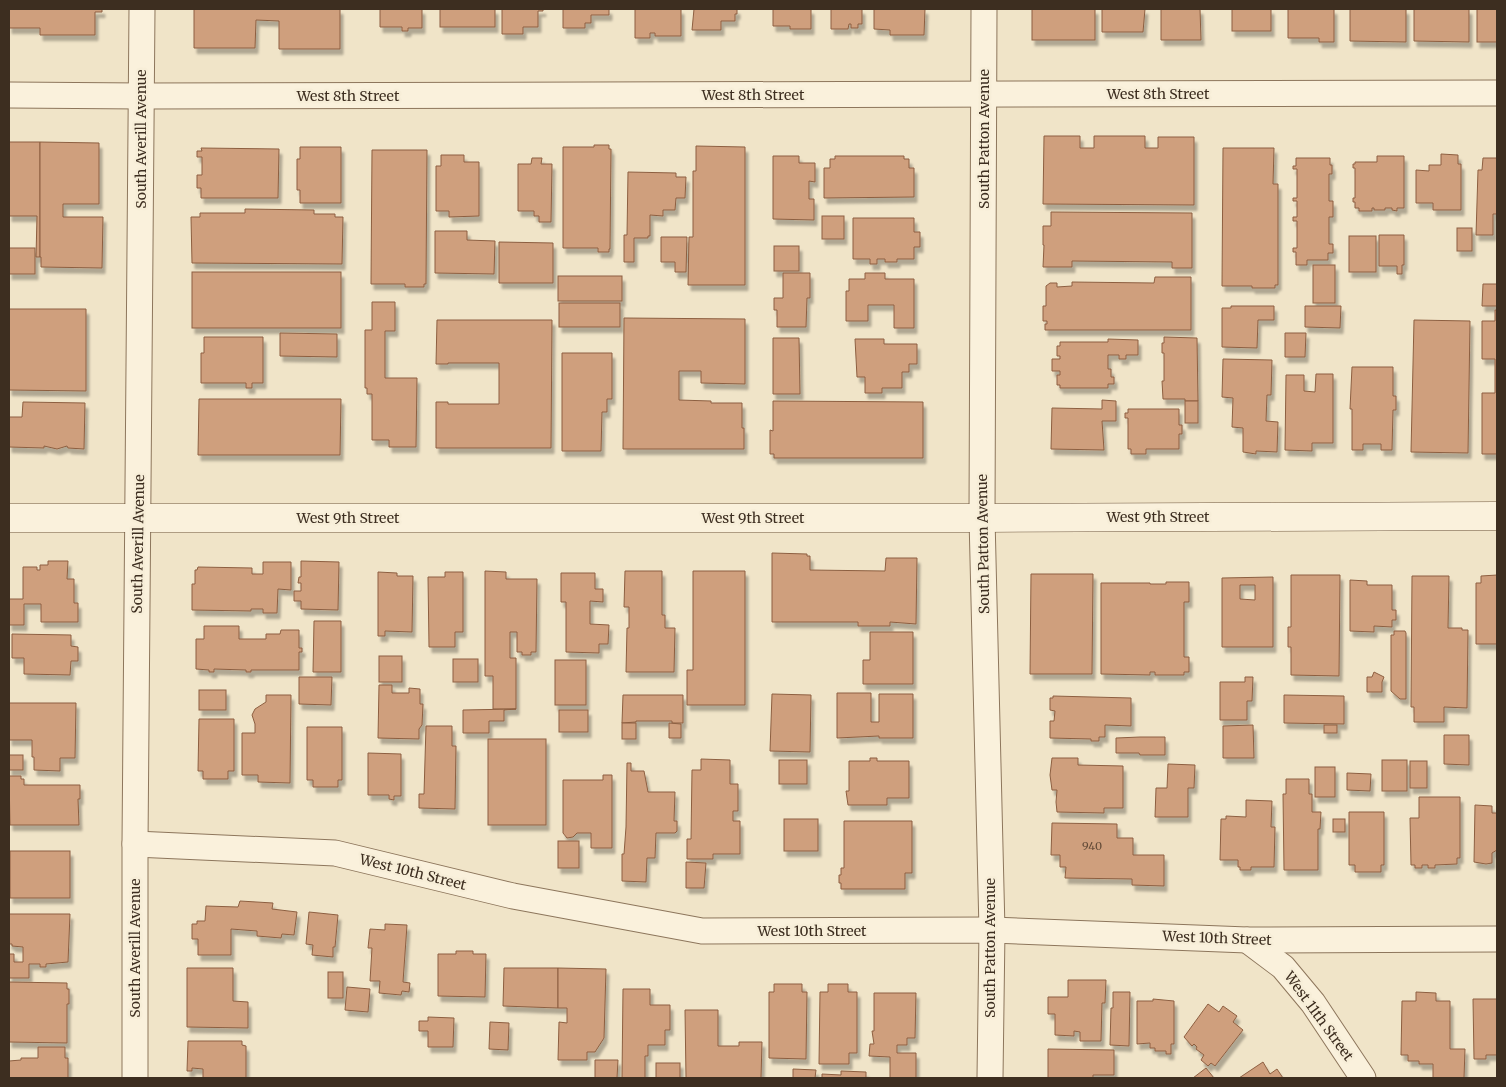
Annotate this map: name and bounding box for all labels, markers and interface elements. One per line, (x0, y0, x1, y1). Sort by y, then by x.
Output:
street label: South Averill Avenue (132, 69, 150, 209)
street label: South Patton Avenue (975, 69, 993, 209)
street label: West 8th Street (1106, 85, 1210, 103)
street label: West 8th Street (701, 86, 805, 104)
street label: West 8th Street (296, 87, 400, 105)
street label: South Averill Avenue (128, 474, 148, 614)
street label: South Patton Avenue (973, 474, 993, 614)
street label: West 9th Street (1106, 508, 1210, 526)
street label: West 9th Street (296, 509, 400, 527)
street label: West 9th Street (701, 509, 805, 527)
house number: 940 (1082, 839, 1102, 853)
street label: West 10th Street (357, 850, 469, 894)
street label: South Averill Avenue (126, 878, 144, 1018)
street label: South Patton Avenue (981, 878, 999, 1018)
street label: West 10th Street (756, 922, 867, 940)
street label: West 10th Street (1161, 927, 1272, 949)
street label: West 11th Street (1280, 967, 1358, 1065)

